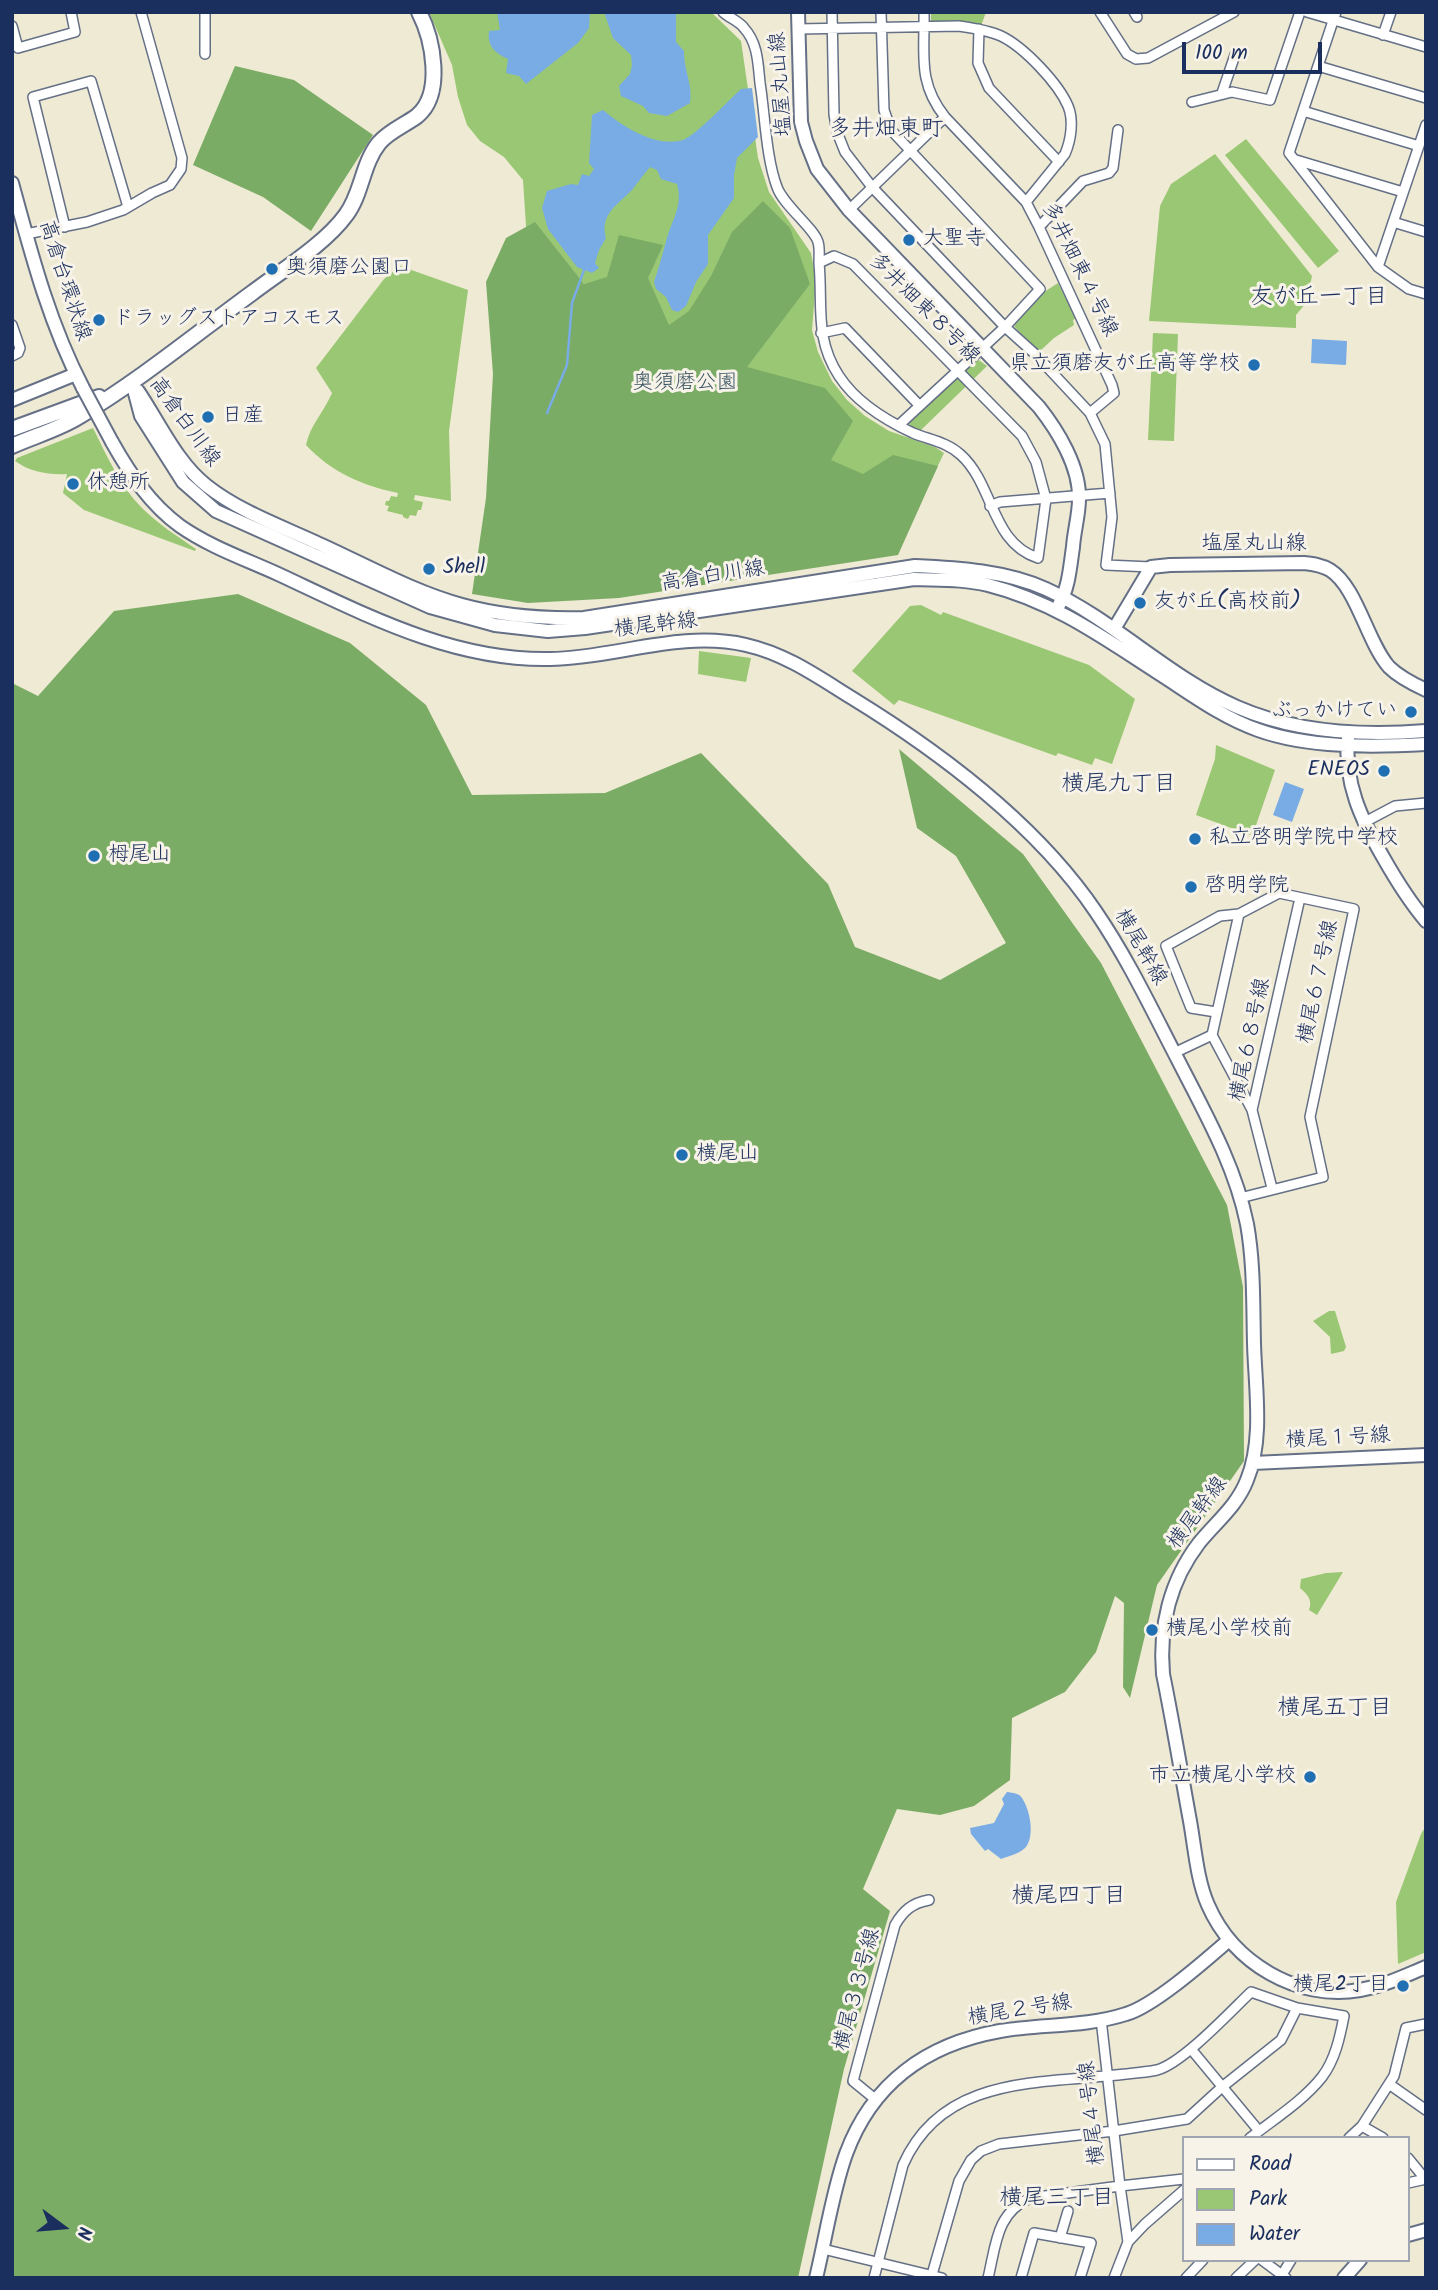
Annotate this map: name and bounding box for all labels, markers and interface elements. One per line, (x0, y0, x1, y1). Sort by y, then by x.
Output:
scale bar (1186, 28, 1326, 72)
street label: 塩屋丸山線 (767, 31, 799, 137)
text: 100 m (1195, 37, 1248, 70)
district label: 多井畑東町 (829, 117, 943, 145)
street label: 多井畑東４号線 (1034, 198, 1122, 342)
street label: 高倉台環状線 (32, 217, 94, 345)
place label: 大聖寺 (923, 227, 986, 253)
marker: 大聖寺 (901, 232, 917, 248)
street label: 多井畑東８号線 (862, 249, 984, 371)
place label: 奥須磨公園口 (286, 256, 412, 282)
marker: 奥須磨公園口 (264, 261, 280, 277)
district label: 友が丘一丁目 (1250, 285, 1388, 313)
place label: ドラッグストアコスモス (113, 307, 344, 333)
marker: ドラッグストアコスモス (91, 312, 107, 328)
place label: 県立須磨友が丘高等学校 (1009, 352, 1240, 378)
marker: 県立須磨友が丘高等学校 (1246, 357, 1262, 373)
park label: 奥須磨公園 (633, 371, 737, 397)
street label: 高倉白川線 (142, 373, 224, 473)
place label: 日産 (222, 404, 264, 430)
marker: 日産 (200, 409, 216, 425)
place label: 休憩所 (87, 471, 150, 497)
marker: 休憩所 (65, 476, 81, 492)
street label: 塩屋丸山線 (1202, 532, 1306, 558)
place label: Shell (443, 556, 485, 582)
street label: 高倉白川線 (659, 557, 767, 599)
marker: Shell (421, 561, 437, 577)
place label: 友が丘(高校前) (1154, 590, 1301, 616)
marker: 友が丘(高校前) (1132, 595, 1148, 611)
street label: 横尾幹線 (613, 609, 699, 645)
place label: ぶっかけてい (1271, 699, 1397, 725)
marker: ぶっかけてい (1403, 704, 1419, 720)
place label: ENEOS (1307, 758, 1370, 784)
marker: ENEOS (1376, 763, 1392, 779)
district label: 横尾九丁目 (1062, 772, 1176, 800)
place label: 私立啓明学院中学校 (1209, 826, 1398, 852)
marker: 私立啓明学院中学校 (1187, 831, 1203, 847)
place label: 栂尾山 (108, 843, 171, 869)
marker: 栂尾山 (86, 848, 102, 864)
place label: 啓明学院 (1205, 874, 1289, 900)
marker: 啓明学院 (1183, 879, 1199, 895)
street label: 横尾幹線 (1107, 905, 1171, 991)
street label: 横尾６７号線 (1295, 918, 1345, 1046)
street label: 横尾６８号線 (1227, 976, 1277, 1104)
place label: 横尾山 (696, 1142, 759, 1168)
marker: 横尾山 (674, 1147, 690, 1163)
street label: 横尾１号線 (1285, 1425, 1391, 1455)
street label: 横尾幹線 (1164, 1473, 1234, 1555)
place label: 横尾小学校前 (1166, 1617, 1292, 1643)
marker: 横尾小学校前 (1144, 1622, 1160, 1638)
district label: 横尾五丁目 (1278, 1696, 1392, 1724)
place label: 市立横尾小学校 (1149, 1764, 1296, 1790)
marker: 市立横尾小学校 (1302, 1769, 1318, 1785)
district label: 横尾四丁目 (1012, 1884, 1126, 1912)
street label: 横尾３３号線 (831, 1926, 887, 2054)
place label: 横尾2丁目 (1293, 1973, 1389, 1999)
marker: 横尾2丁目 (1395, 1978, 1411, 1994)
street label: 横尾２号線 (966, 1991, 1074, 2033)
street label: 横尾４号線 (1076, 2059, 1112, 2167)
legend (1182, 2136, 1410, 2262)
text: Road (1249, 2148, 1291, 2181)
text: Park (1249, 2183, 1287, 2216)
district label: 横尾三丁目 (1000, 2186, 1114, 2214)
north arrow (28, 2192, 98, 2262)
text: Water (1249, 2218, 1300, 2251)
text: N (67, 2223, 99, 2243)

